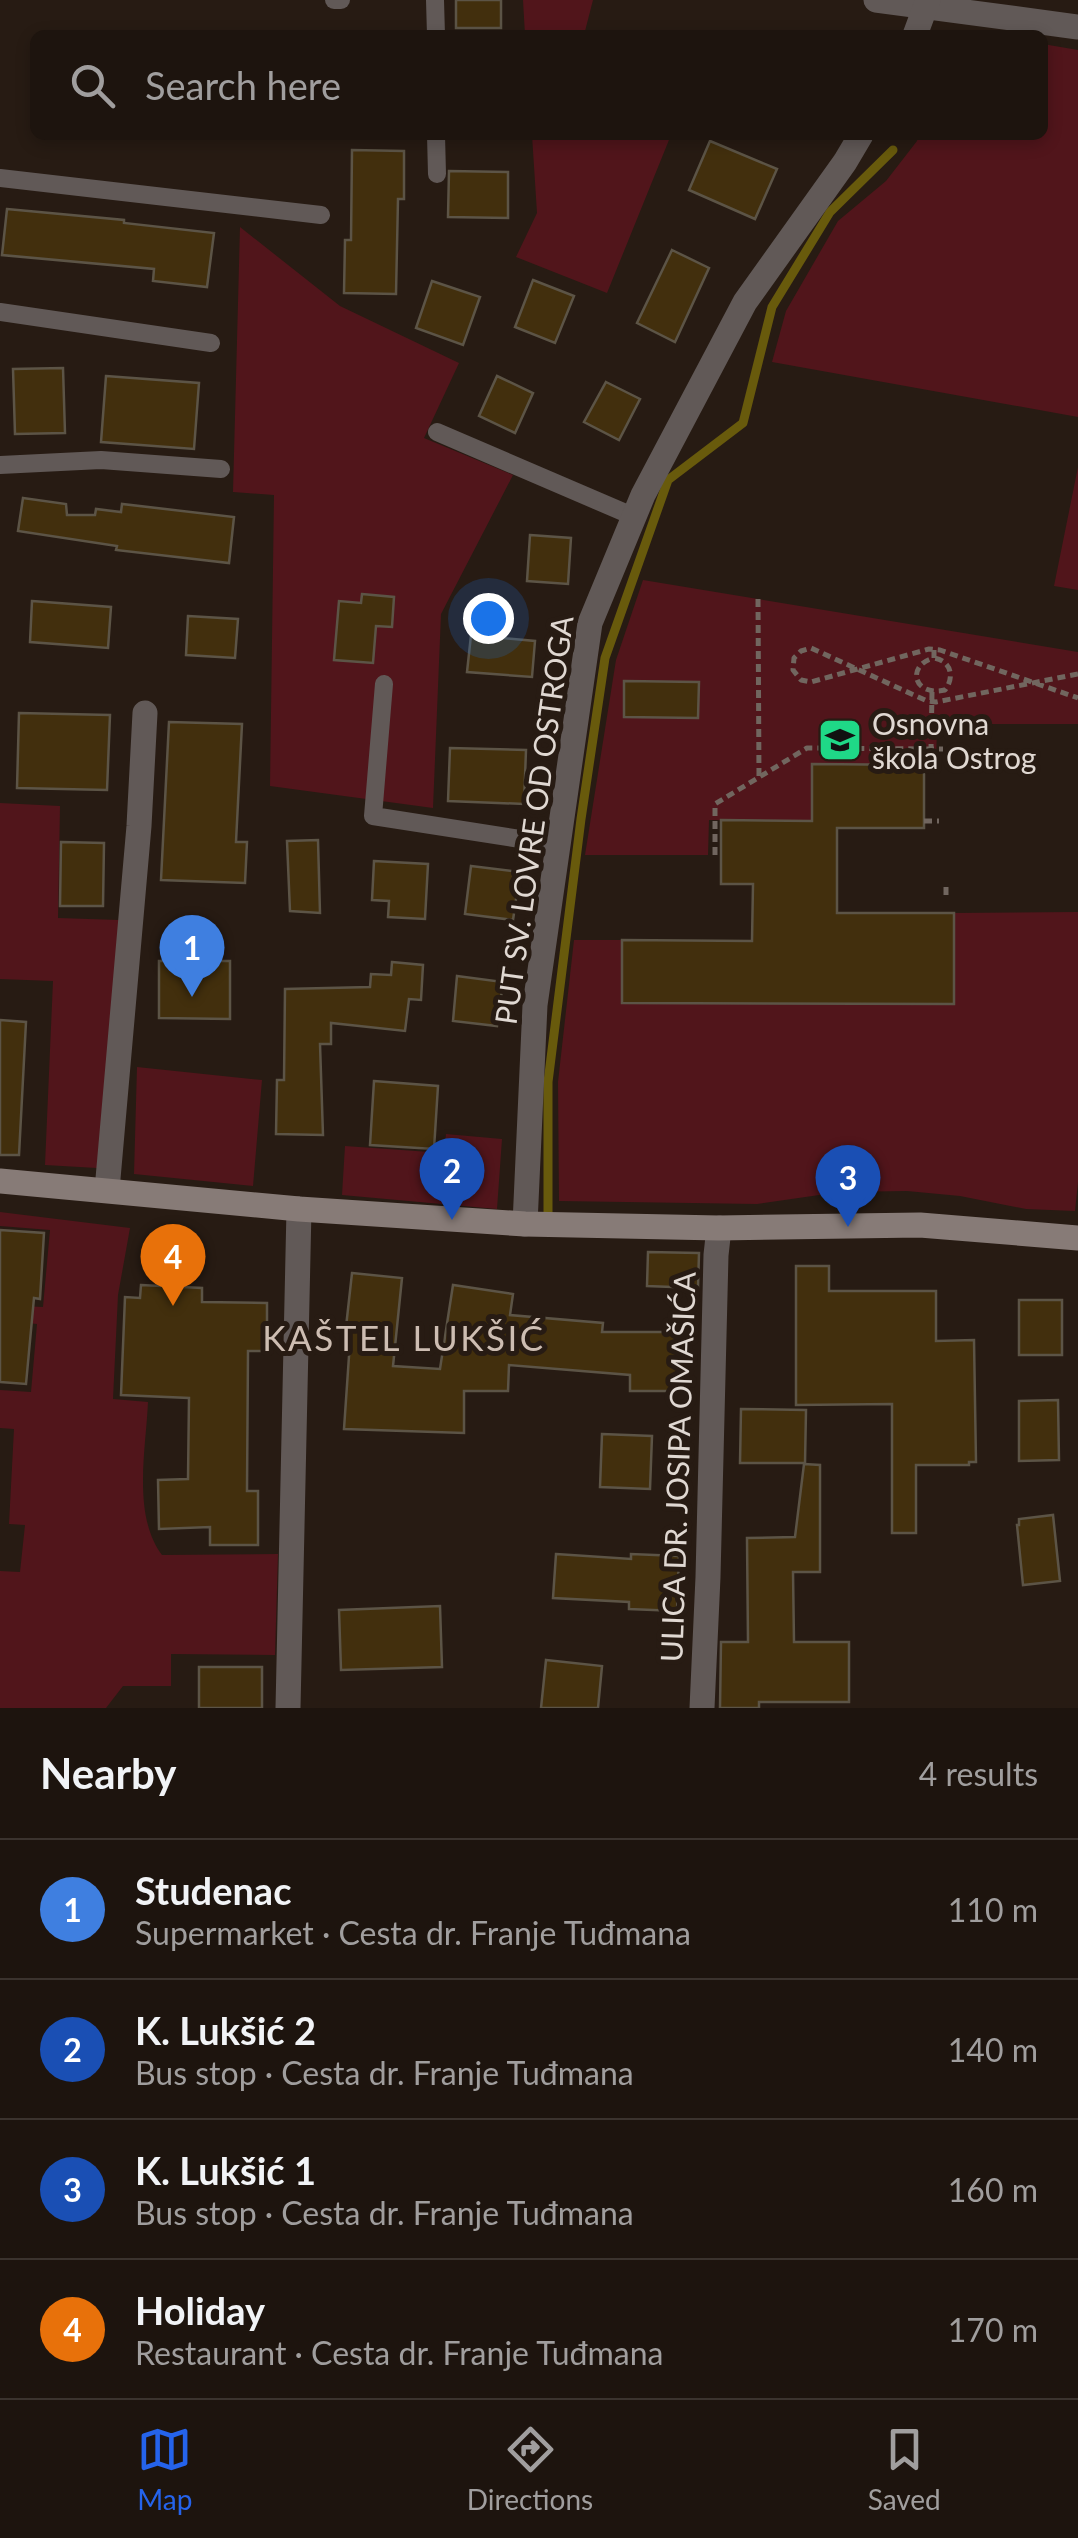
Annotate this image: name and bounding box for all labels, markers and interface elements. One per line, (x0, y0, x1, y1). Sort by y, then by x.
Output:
search box (30, 30, 1048, 140)
icon: search (65, 58, 120, 113)
text: Search here (145, 62, 341, 108)
your location (463, 593, 514, 644)
street label: PUT SV. LOVRE OD OSTROGA (486, 613, 580, 1027)
place label: Osnovna škola Ostrog (872, 705, 1036, 775)
school or university icon: Osnovna škola Ostrog (817, 717, 863, 763)
pin: 1 (160, 914, 224, 997)
pin: 2 (420, 1138, 484, 1220)
pin: 3 (816, 1144, 880, 1227)
pin: 4 (140, 1224, 206, 1306)
street label: ULICA DR. JOSIPA OMAŠIĆA (652, 1271, 702, 1663)
district label: KAŠTEL LUKŠIĆ (262, 1316, 546, 1358)
text: Nearby (40, 1748, 177, 1798)
text: 4 results (919, 1754, 1038, 1793)
text: Studenac (135, 1867, 291, 1913)
text: 1 (63, 1890, 82, 1929)
text: 110 m (948, 1890, 1038, 1929)
text: Supermarket · Cesta dr. Franje Tuđmana (135, 1913, 691, 1952)
text: K. Lukšić 2 (135, 2007, 316, 2053)
text: 2 (63, 2030, 82, 2069)
text: 140 m (948, 2030, 1038, 2069)
text: Bus stop · Cesta dr. Franje Tuđmana (135, 2053, 634, 2092)
text: K. Lukšić 1 (135, 2147, 316, 2193)
text: 3 (63, 2170, 82, 2209)
text: 160 m (948, 2170, 1038, 2209)
text: Bus stop · Cesta dr. Franje Tuđmana (135, 2193, 634, 2232)
text: Holiday (135, 2287, 265, 2333)
text: 4 (63, 2310, 82, 2349)
text: 170 m (948, 2310, 1038, 2349)
text: Restaurant · Cesta dr. Franje Tuđmana (135, 2333, 664, 2372)
tab: Map (137, 2422, 192, 2516)
tab: Directions (467, 2422, 593, 2516)
tab: Saved (868, 2422, 941, 2516)

